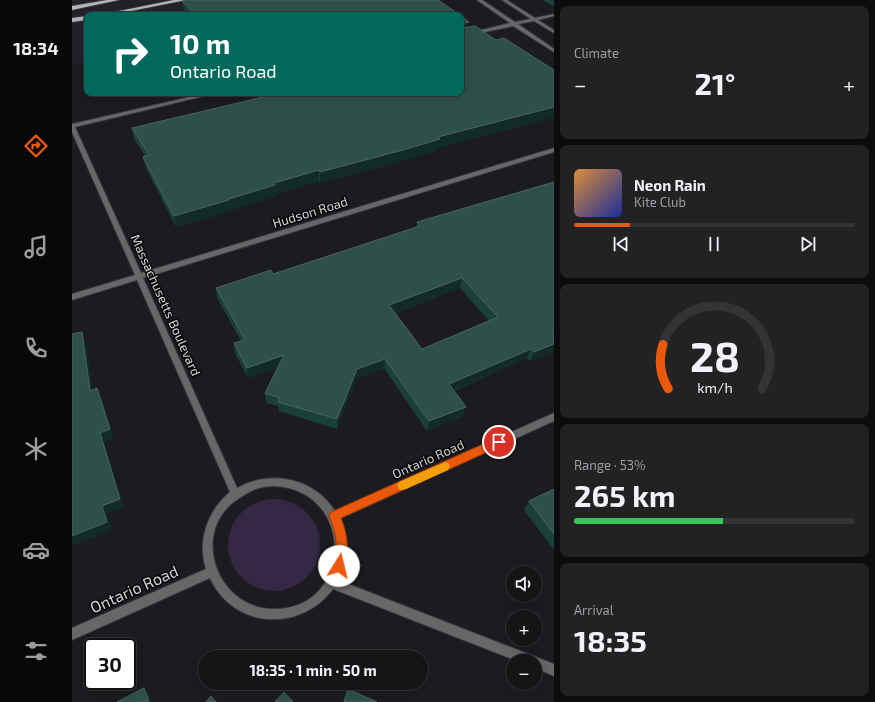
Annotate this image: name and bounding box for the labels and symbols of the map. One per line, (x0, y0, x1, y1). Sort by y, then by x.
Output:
street label: Hudson Road (270, 193, 350, 231)
street label: Massachusetts Boulevard (128, 232, 204, 378)
pin (482, 425, 516, 459)
street label: Ontario Road (390, 436, 466, 482)
position arrow (318, 545, 360, 587)
street label: Ontario Road (87, 561, 181, 616)
speed limit sign: 30 (84, 638, 136, 690)

